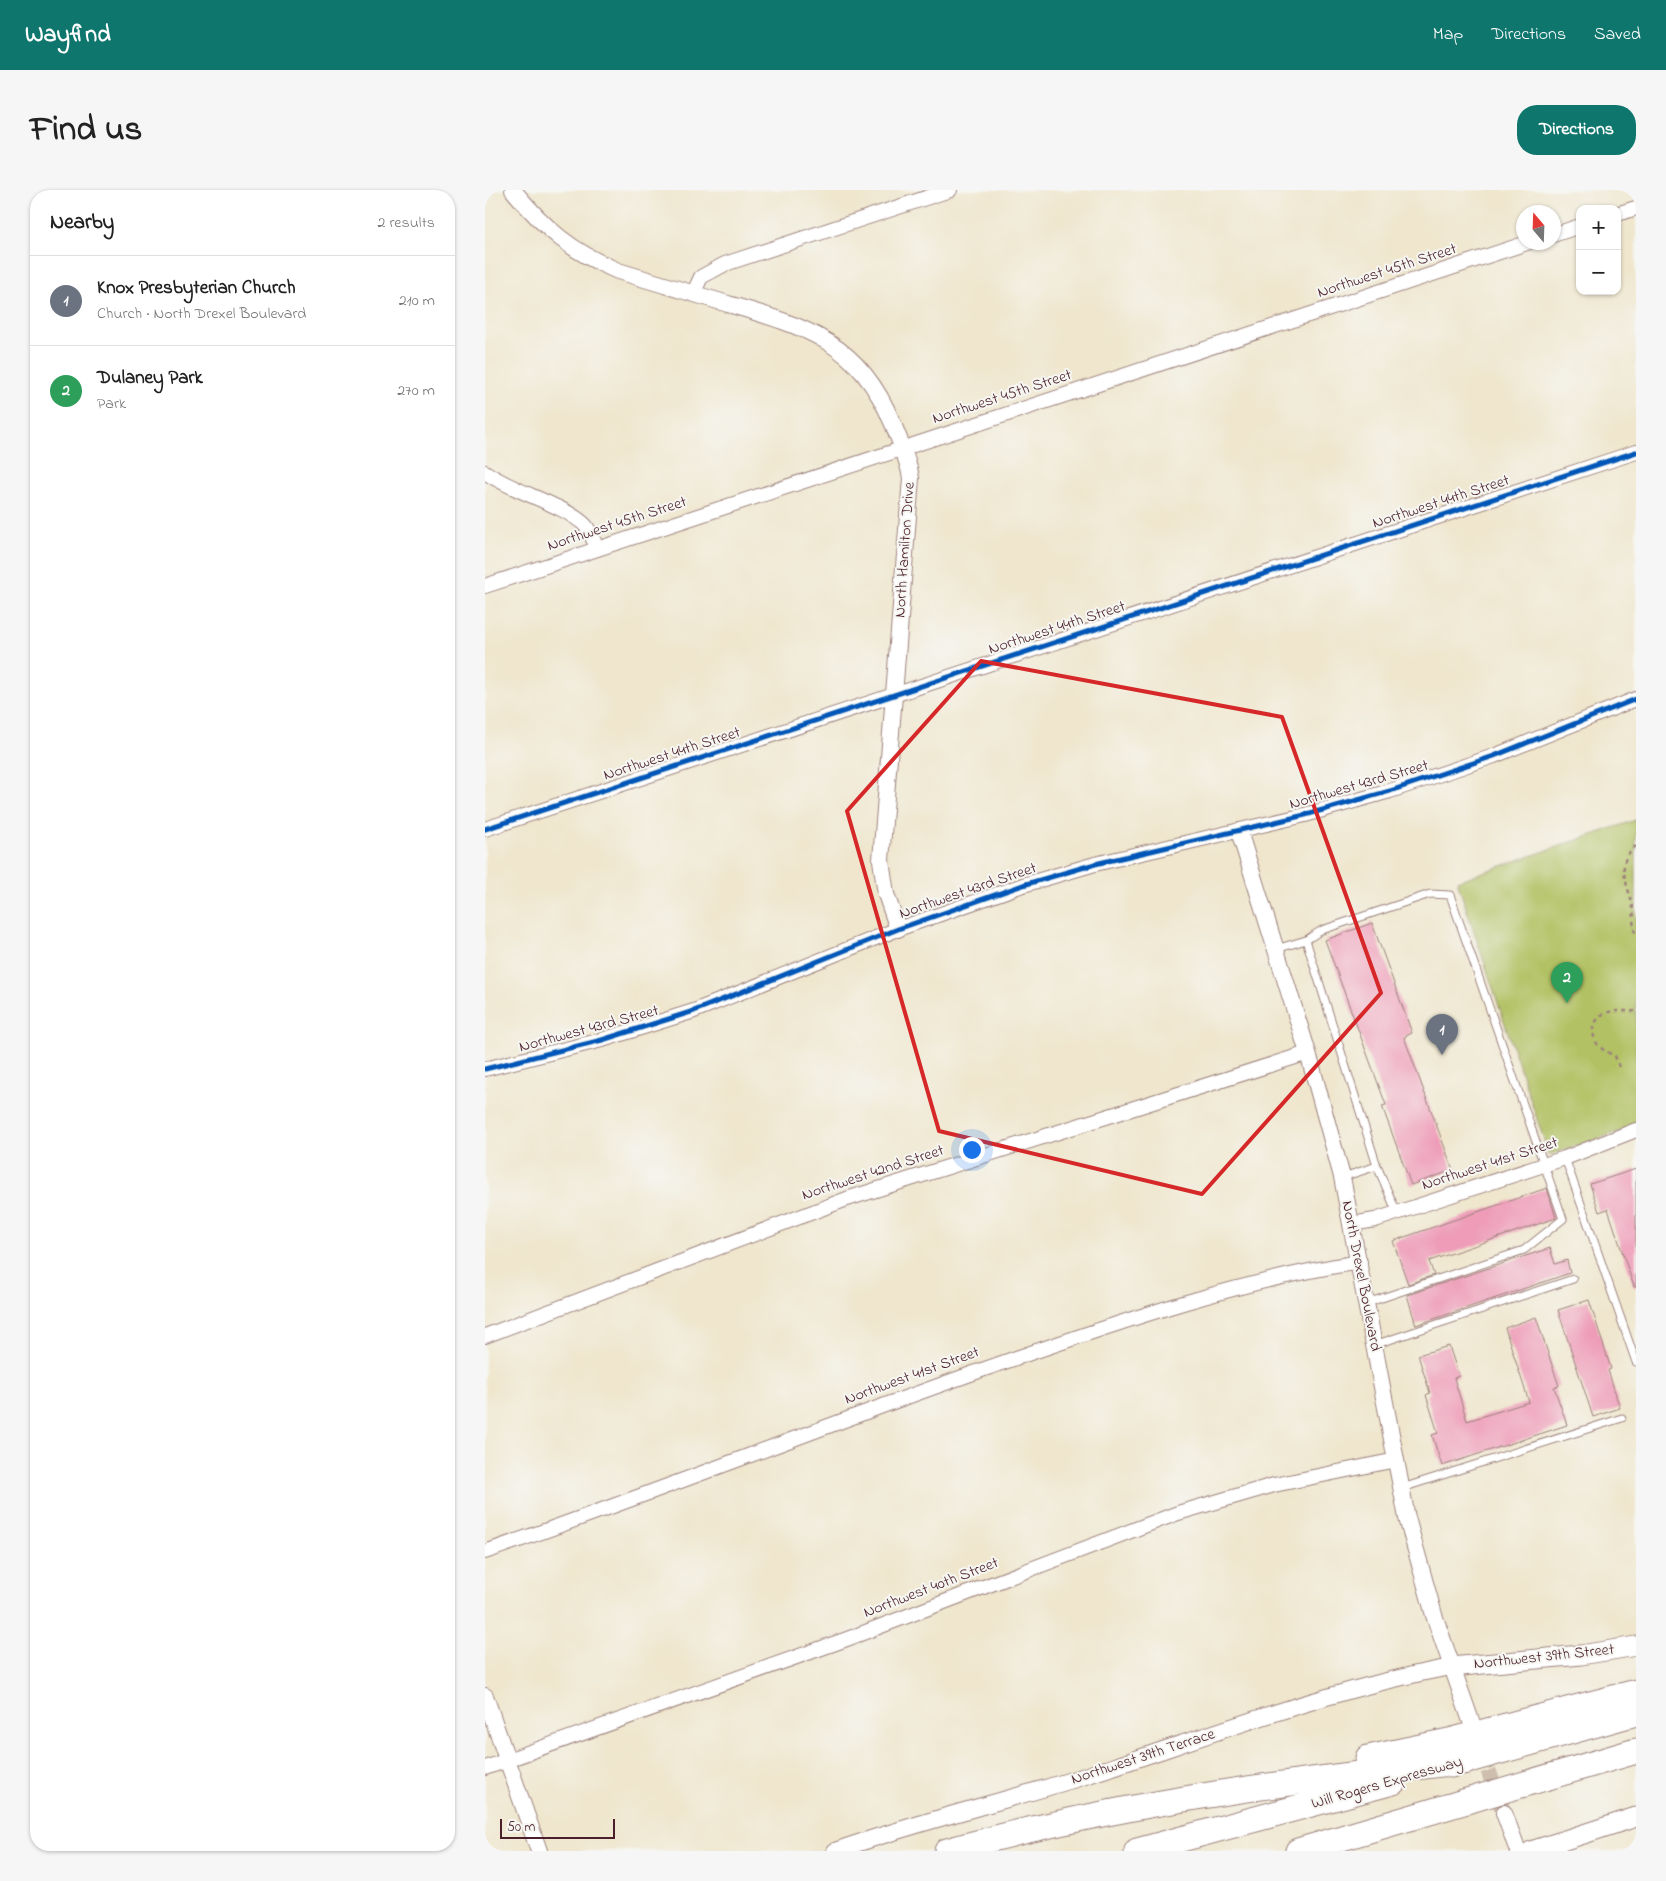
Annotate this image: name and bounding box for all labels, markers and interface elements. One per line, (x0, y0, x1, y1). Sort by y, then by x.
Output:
text: Wayfind (25, 18, 111, 53)
text: Map (1433, 22, 1463, 48)
text: Directions (1491, 22, 1566, 48)
text: Saved (1594, 22, 1641, 48)
text: Find us (30, 105, 142, 156)
button: Directions (1517, 105, 1636, 155)
north arrow (1516, 205, 1561, 250)
map controls (1576, 205, 1621, 295)
button: + (1576, 205, 1621, 250)
text: Nearby (50, 208, 114, 238)
text: 2 results (377, 211, 435, 235)
street label: Northwest 45th Street (1314, 237, 1460, 305)
button: − (1576, 250, 1621, 295)
text: Knox Presbyterian Church (97, 275, 295, 302)
text: 1 (63, 289, 69, 313)
text: 210 m (399, 289, 435, 313)
text: Church · North Drexel Boulevard (97, 302, 306, 326)
street label: Northwest 45th Street (929, 363, 1075, 431)
text: Dulaney Park (97, 365, 203, 392)
text: 2 (62, 379, 70, 403)
text: 270 m (397, 379, 435, 403)
text: Park (97, 392, 126, 416)
street label: Northwest 44th Street (1369, 468, 1513, 535)
street label: North Hamilton Drive (888, 481, 922, 619)
street label: Northwest 45th Street (544, 490, 690, 558)
street label: Northwest 44th Street (985, 594, 1129, 661)
street label: Northwest 44th Street (600, 720, 744, 787)
street label: Northwest 43rd Street (1287, 753, 1432, 816)
street label: Northwest 43rd Street (896, 856, 1040, 926)
pin: 2 (1551, 962, 1583, 1003)
street label: Northwest 43rd Street (516, 999, 662, 1059)
pin: 1 (1426, 1014, 1458, 1055)
street label: Northwest 41st Street (1419, 1130, 1562, 1197)
your location (959, 1137, 985, 1163)
street label: Northwest 42nd Street (799, 1139, 948, 1207)
street label: North Drexel Boulevard (1335, 1199, 1387, 1353)
street label: Northwest 41st Street (841, 1340, 983, 1412)
street label: Northwest 40th Street (860, 1551, 1003, 1625)
street label: Northwest 39th Street (1473, 1638, 1616, 1676)
street label: Northwest 39th Terrace (1068, 1722, 1219, 1792)
street label: Will Rogers Expressway (1309, 1750, 1465, 1816)
scale bar (500, 1816, 615, 1839)
text: 50 m (507, 1817, 535, 1838)

